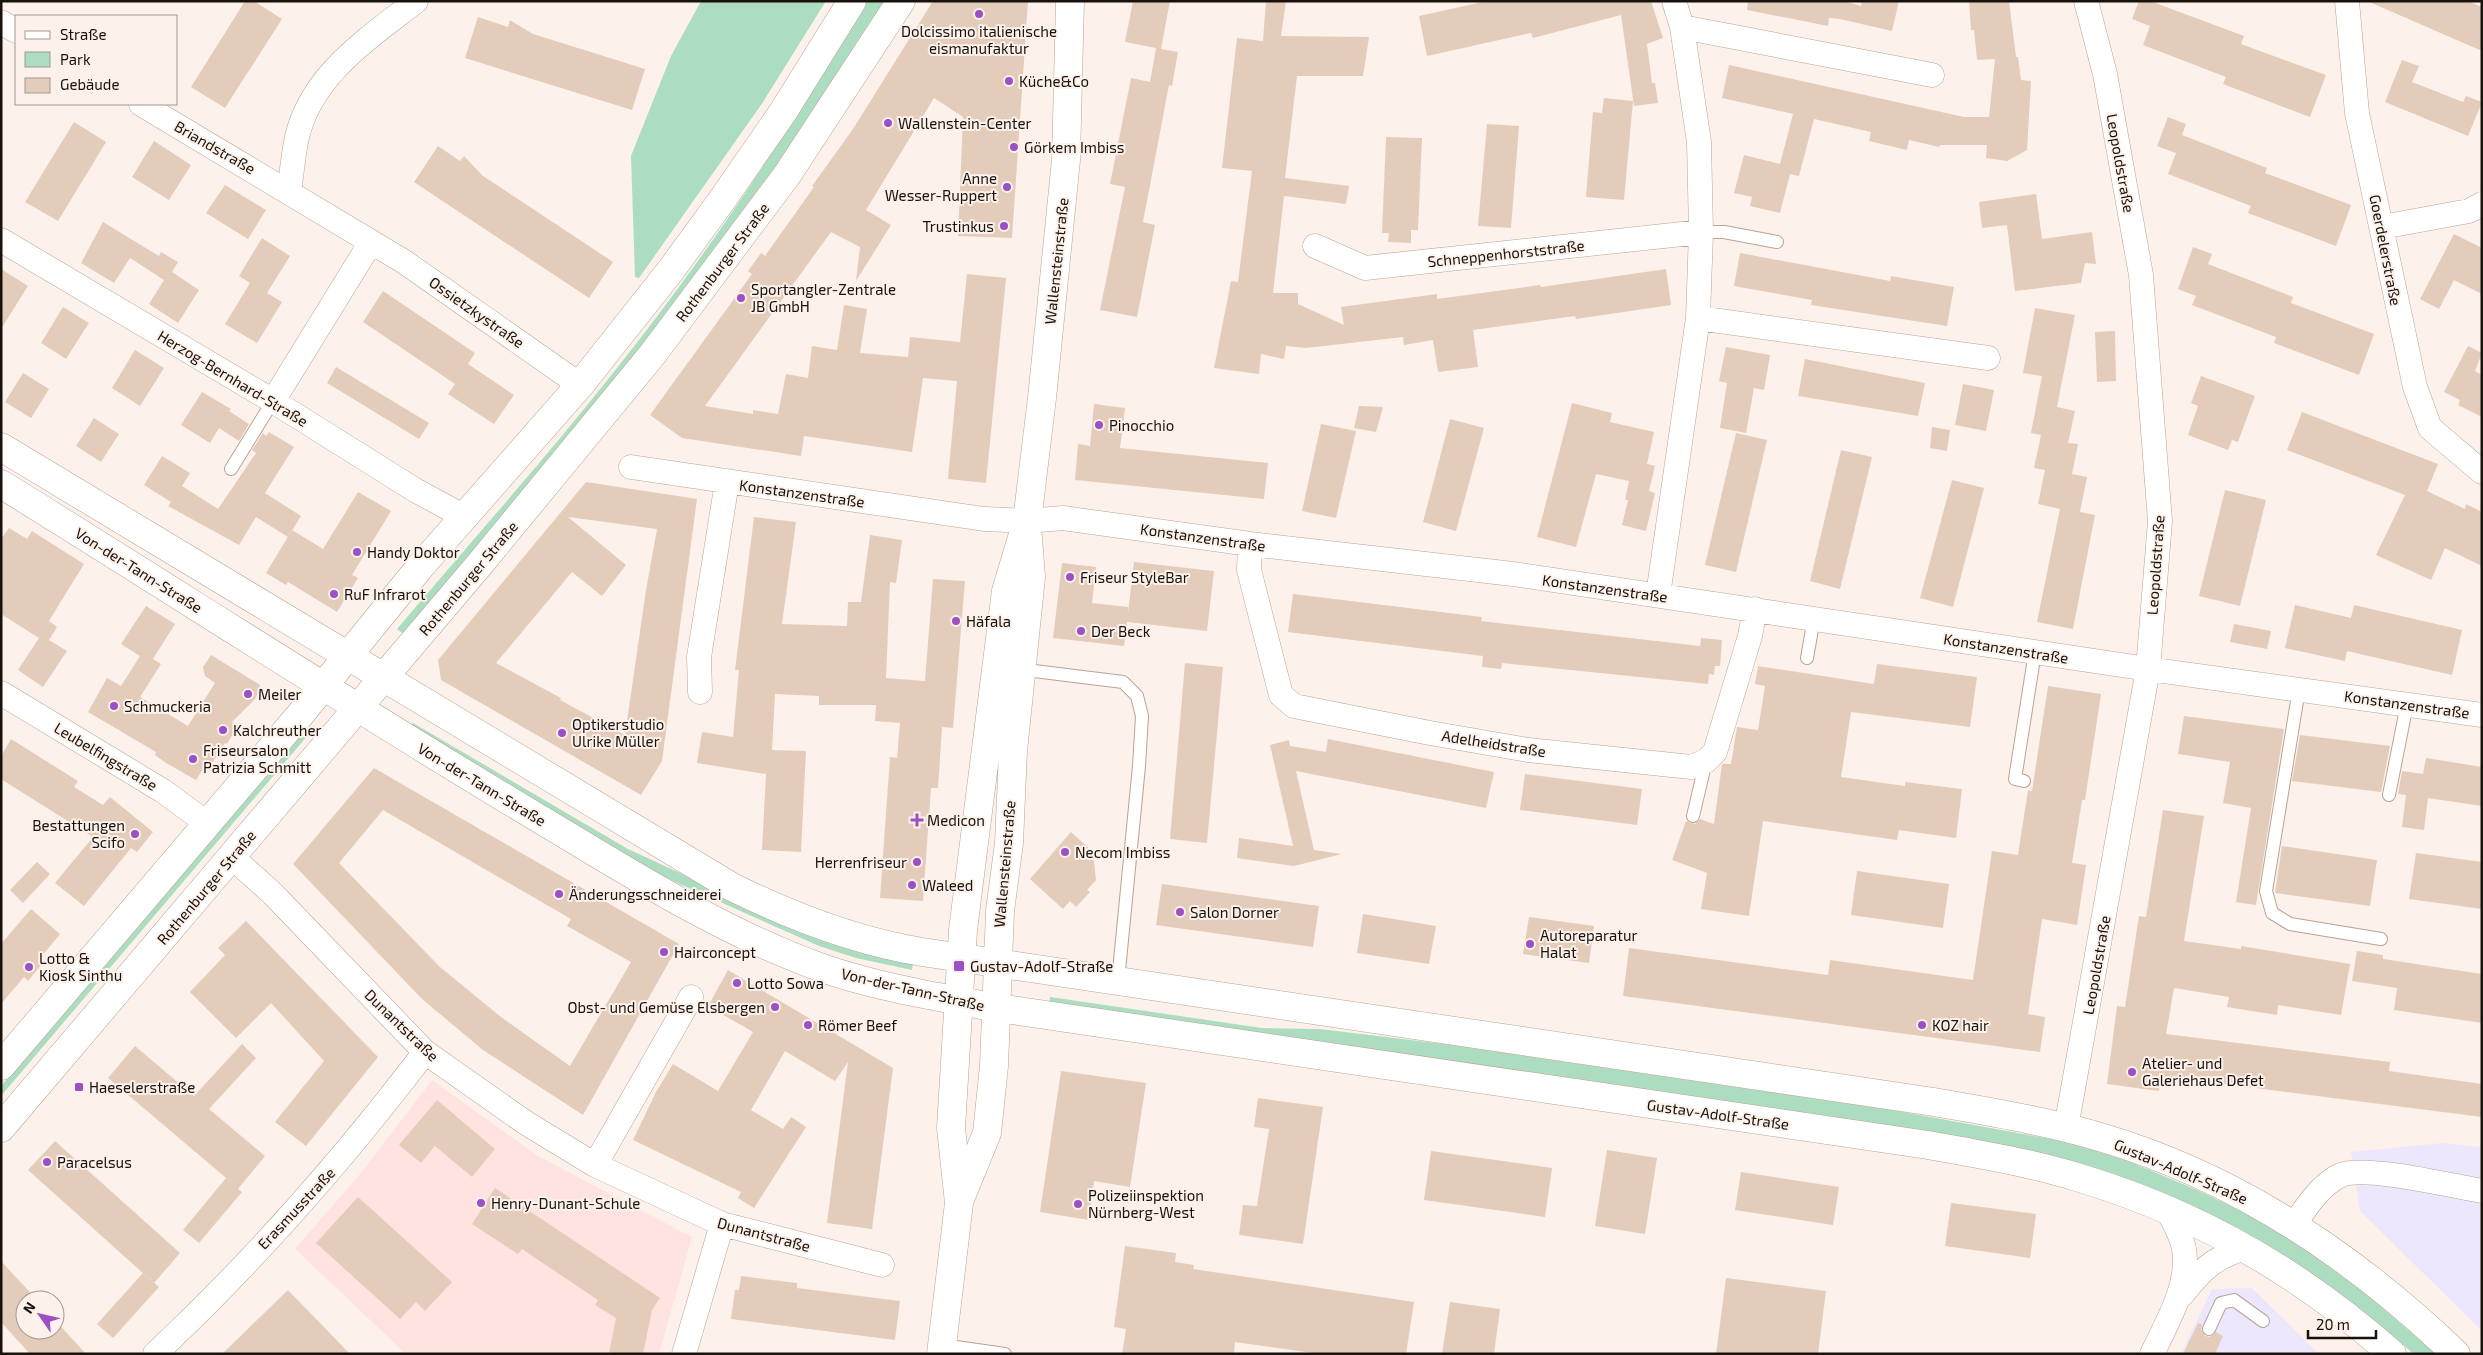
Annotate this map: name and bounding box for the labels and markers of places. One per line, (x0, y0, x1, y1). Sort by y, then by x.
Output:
marker: Dolcissimo italienische eismanufaktur (973, 8, 985, 20)
place label: Dolcissimo italienische eismanufaktur (901, 22, 1057, 57)
place label: Küche&Co (1019, 72, 1089, 90)
marker: Küche&Co (1003, 75, 1015, 87)
place label: Wallenstein-Center (898, 114, 1032, 132)
marker: Wallenstein-Center (882, 117, 894, 129)
place label: Görkem Imbiss (1024, 138, 1125, 156)
marker: Görkem Imbiss (1008, 141, 1020, 153)
place label: Anne Wesser-Ruppert (885, 169, 997, 204)
marker: Anne Wesser-Ruppert (1001, 181, 1013, 193)
place label: Trustinkus (923, 217, 994, 235)
marker: Trustinkus (998, 220, 1010, 232)
place label: Sportangler-Zentrale JB GmbH (751, 280, 896, 315)
marker: Sportangler-Zentrale JB GmbH (735, 292, 747, 304)
place label: Pinocchio (1109, 416, 1174, 434)
marker: Pinocchio (1093, 419, 1105, 431)
place label: Handy Doktor (367, 543, 460, 561)
marker: Handy Doktor (351, 546, 363, 558)
place label: Friseur StyleBar (1080, 568, 1189, 586)
marker: Friseur StyleBar (1064, 571, 1076, 583)
place label: RuF Infrarot (344, 585, 426, 603)
marker: RuF Infrarot (328, 588, 340, 600)
place label: Häfala (966, 612, 1011, 630)
marker: Häfala (950, 615, 962, 627)
place label: Der Beck (1091, 622, 1151, 640)
marker: Der Beck (1075, 625, 1087, 637)
place label: Meiler (258, 685, 301, 703)
marker: Meiler (242, 688, 254, 700)
place label: Schmuckeria (124, 697, 211, 715)
marker: Schmuckeria (108, 700, 120, 712)
place label: Optikerstudio Ulrike Müller (572, 715, 664, 750)
place label: Kalchreuther (233, 721, 322, 739)
marker: Kalchreuther (217, 724, 229, 736)
marker: Optikerstudio Ulrike Müller (556, 727, 568, 739)
place label: Friseursalon Patrizia Schmitt (203, 741, 311, 776)
marker: Friseursalon Patrizia Schmitt (187, 753, 199, 765)
place label: Medicon (927, 811, 985, 829)
marker: Medicon (911, 814, 923, 826)
place label: Bestattungen Scifo (32, 816, 125, 851)
marker: Bestattungen Scifo (129, 828, 141, 840)
place label: Necom Imbiss (1075, 843, 1170, 861)
marker: Necom Imbiss (1059, 846, 1071, 858)
place label: Herrenfriseur (815, 853, 907, 871)
marker: Herrenfriseur (911, 856, 923, 868)
place label: Waleed (922, 876, 973, 894)
marker: Waleed (906, 879, 918, 891)
place label: Änderungsschneiderei (569, 885, 721, 903)
marker: Änderungsschneiderei (553, 888, 565, 900)
place label: Salon Dorner (1190, 903, 1279, 921)
marker: Salon Dorner (1174, 906, 1186, 918)
place label: Autoreparatur Halat (1540, 926, 1637, 961)
marker: Autoreparatur Halat (1524, 938, 1536, 950)
place label: Hairconcept (674, 943, 756, 961)
marker: Hairconcept (658, 946, 670, 958)
place label: Lotto & Kiosk Sinthu (39, 949, 122, 984)
place label: Gustav-Adolf-Straße (970, 957, 1113, 975)
marker: Gustav-Adolf-Straße (952, 959, 966, 973)
marker: Lotto & Kiosk Sinthu (23, 961, 35, 973)
place label: Lotto Sowa (747, 974, 824, 992)
marker: Lotto Sowa (731, 977, 743, 989)
place label: Obst- und Gemüse Elsbergen (568, 998, 765, 1016)
marker: Obst- und Gemüse Elsbergen (769, 1001, 781, 1013)
place label: Römer Beef (818, 1016, 897, 1034)
place label: KOZ hair (1932, 1016, 1989, 1034)
marker: Römer Beef (802, 1019, 814, 1031)
marker: KOZ hair (1916, 1019, 1928, 1031)
place label: Atelier- und Galeriehaus Defet (2142, 1054, 2264, 1089)
marker: Atelier- und Galeriehaus Defet (2126, 1066, 2138, 1078)
place label: Haeselerstraße (89, 1078, 195, 1096)
marker: Haeselerstraße (73, 1081, 85, 1093)
place label: Paracelsus (57, 1153, 132, 1171)
marker: Paracelsus (41, 1156, 53, 1168)
place label: Polizeiinspektion Nürnberg-West (1088, 1186, 1204, 1221)
place label: Henry-Dunant-Schule (491, 1194, 640, 1212)
marker: Henry-Dunant-Schule (475, 1197, 487, 1209)
marker: Polizeiinspektion Nürnberg-West (1072, 1198, 1084, 1210)

